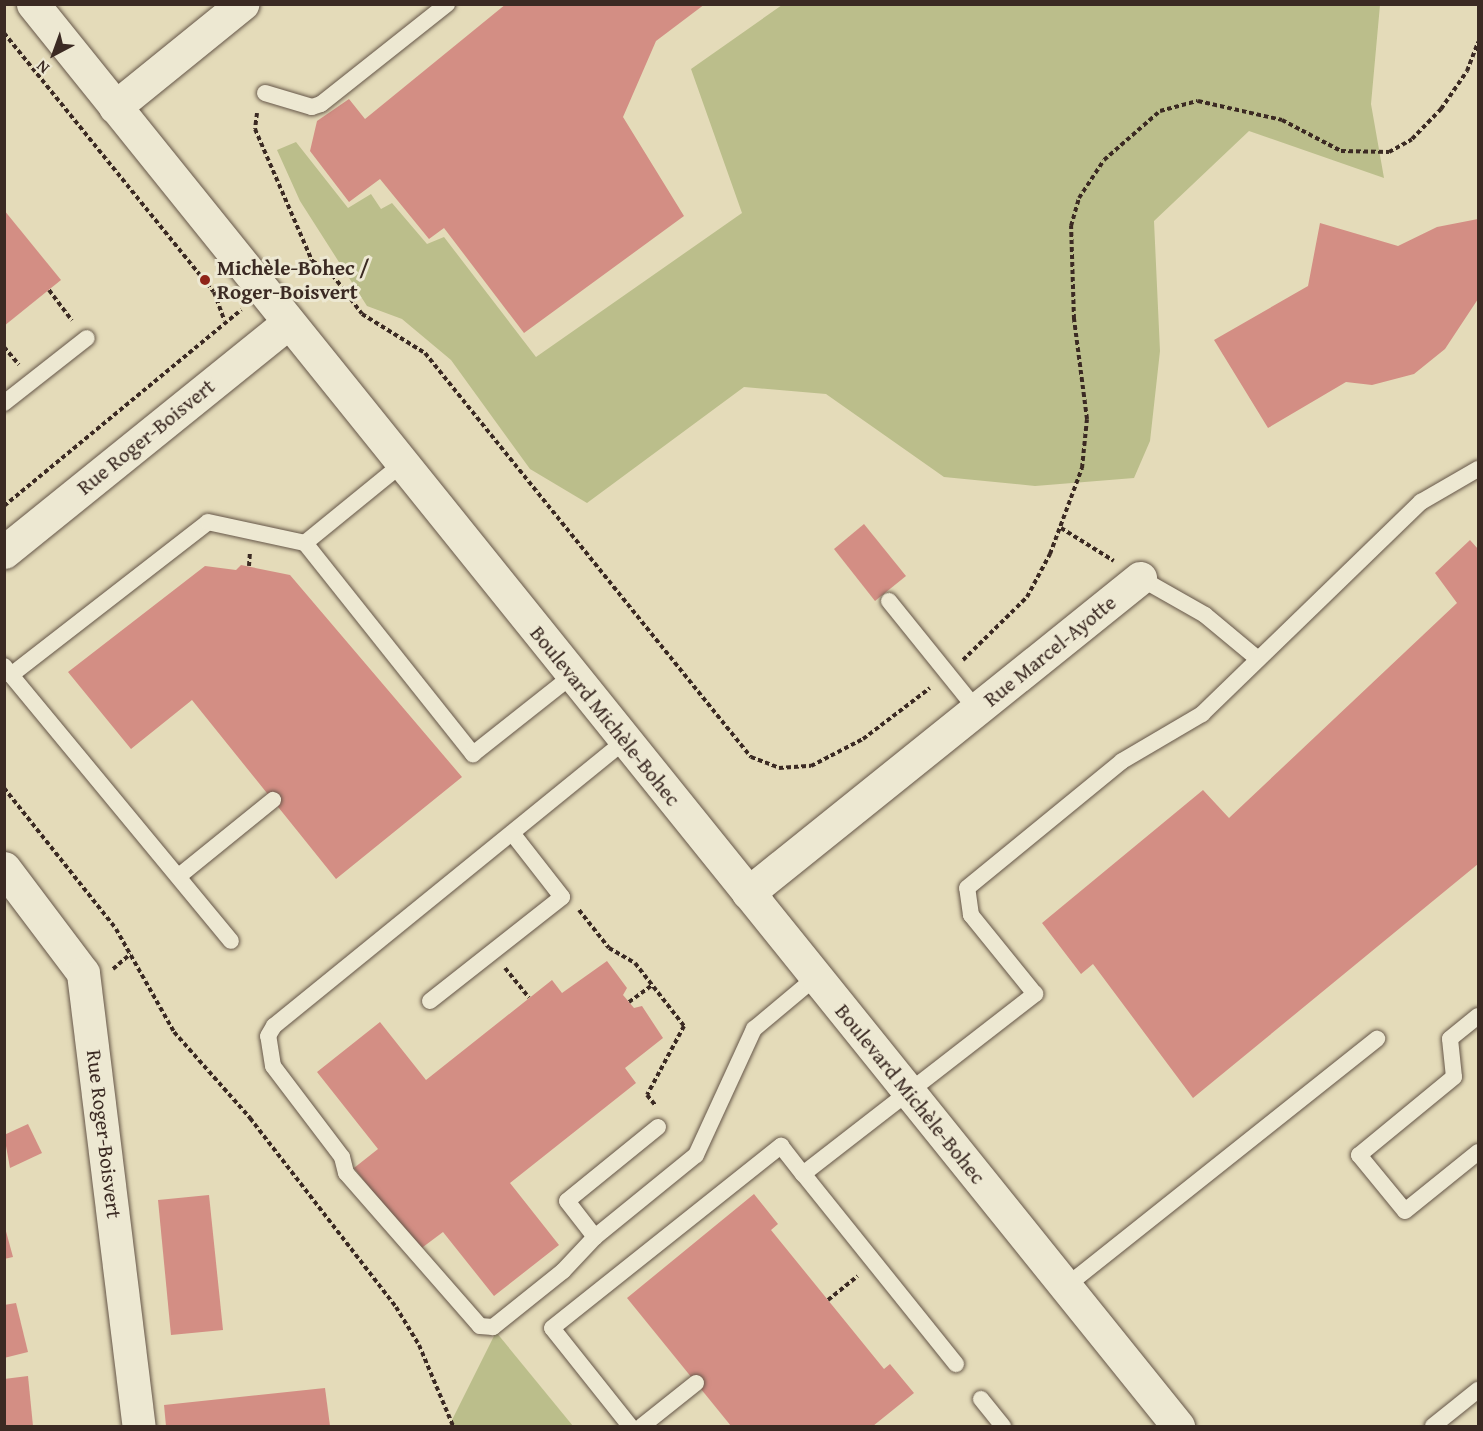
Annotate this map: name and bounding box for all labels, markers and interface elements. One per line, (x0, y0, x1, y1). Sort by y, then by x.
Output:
north arrow (24, 24, 84, 84)
text: N (30, 55, 54, 80)
place label: Michèle-Bohec / Roger-Boisvert (217, 255, 369, 305)
marker: Michèle-Bohec / Roger-Boisvert (198, 273, 212, 287)
street label: Rue Roger-Boisvert (72, 374, 220, 500)
street label: Rue Marcel-Ayotte (979, 590, 1121, 712)
street label: Boulevard Michèle-Bohec (525, 621, 685, 811)
street label: Boulevard Michèle-Bohec (830, 999, 990, 1189)
street label: Rue Roger-Boisvert (81, 1048, 127, 1220)

